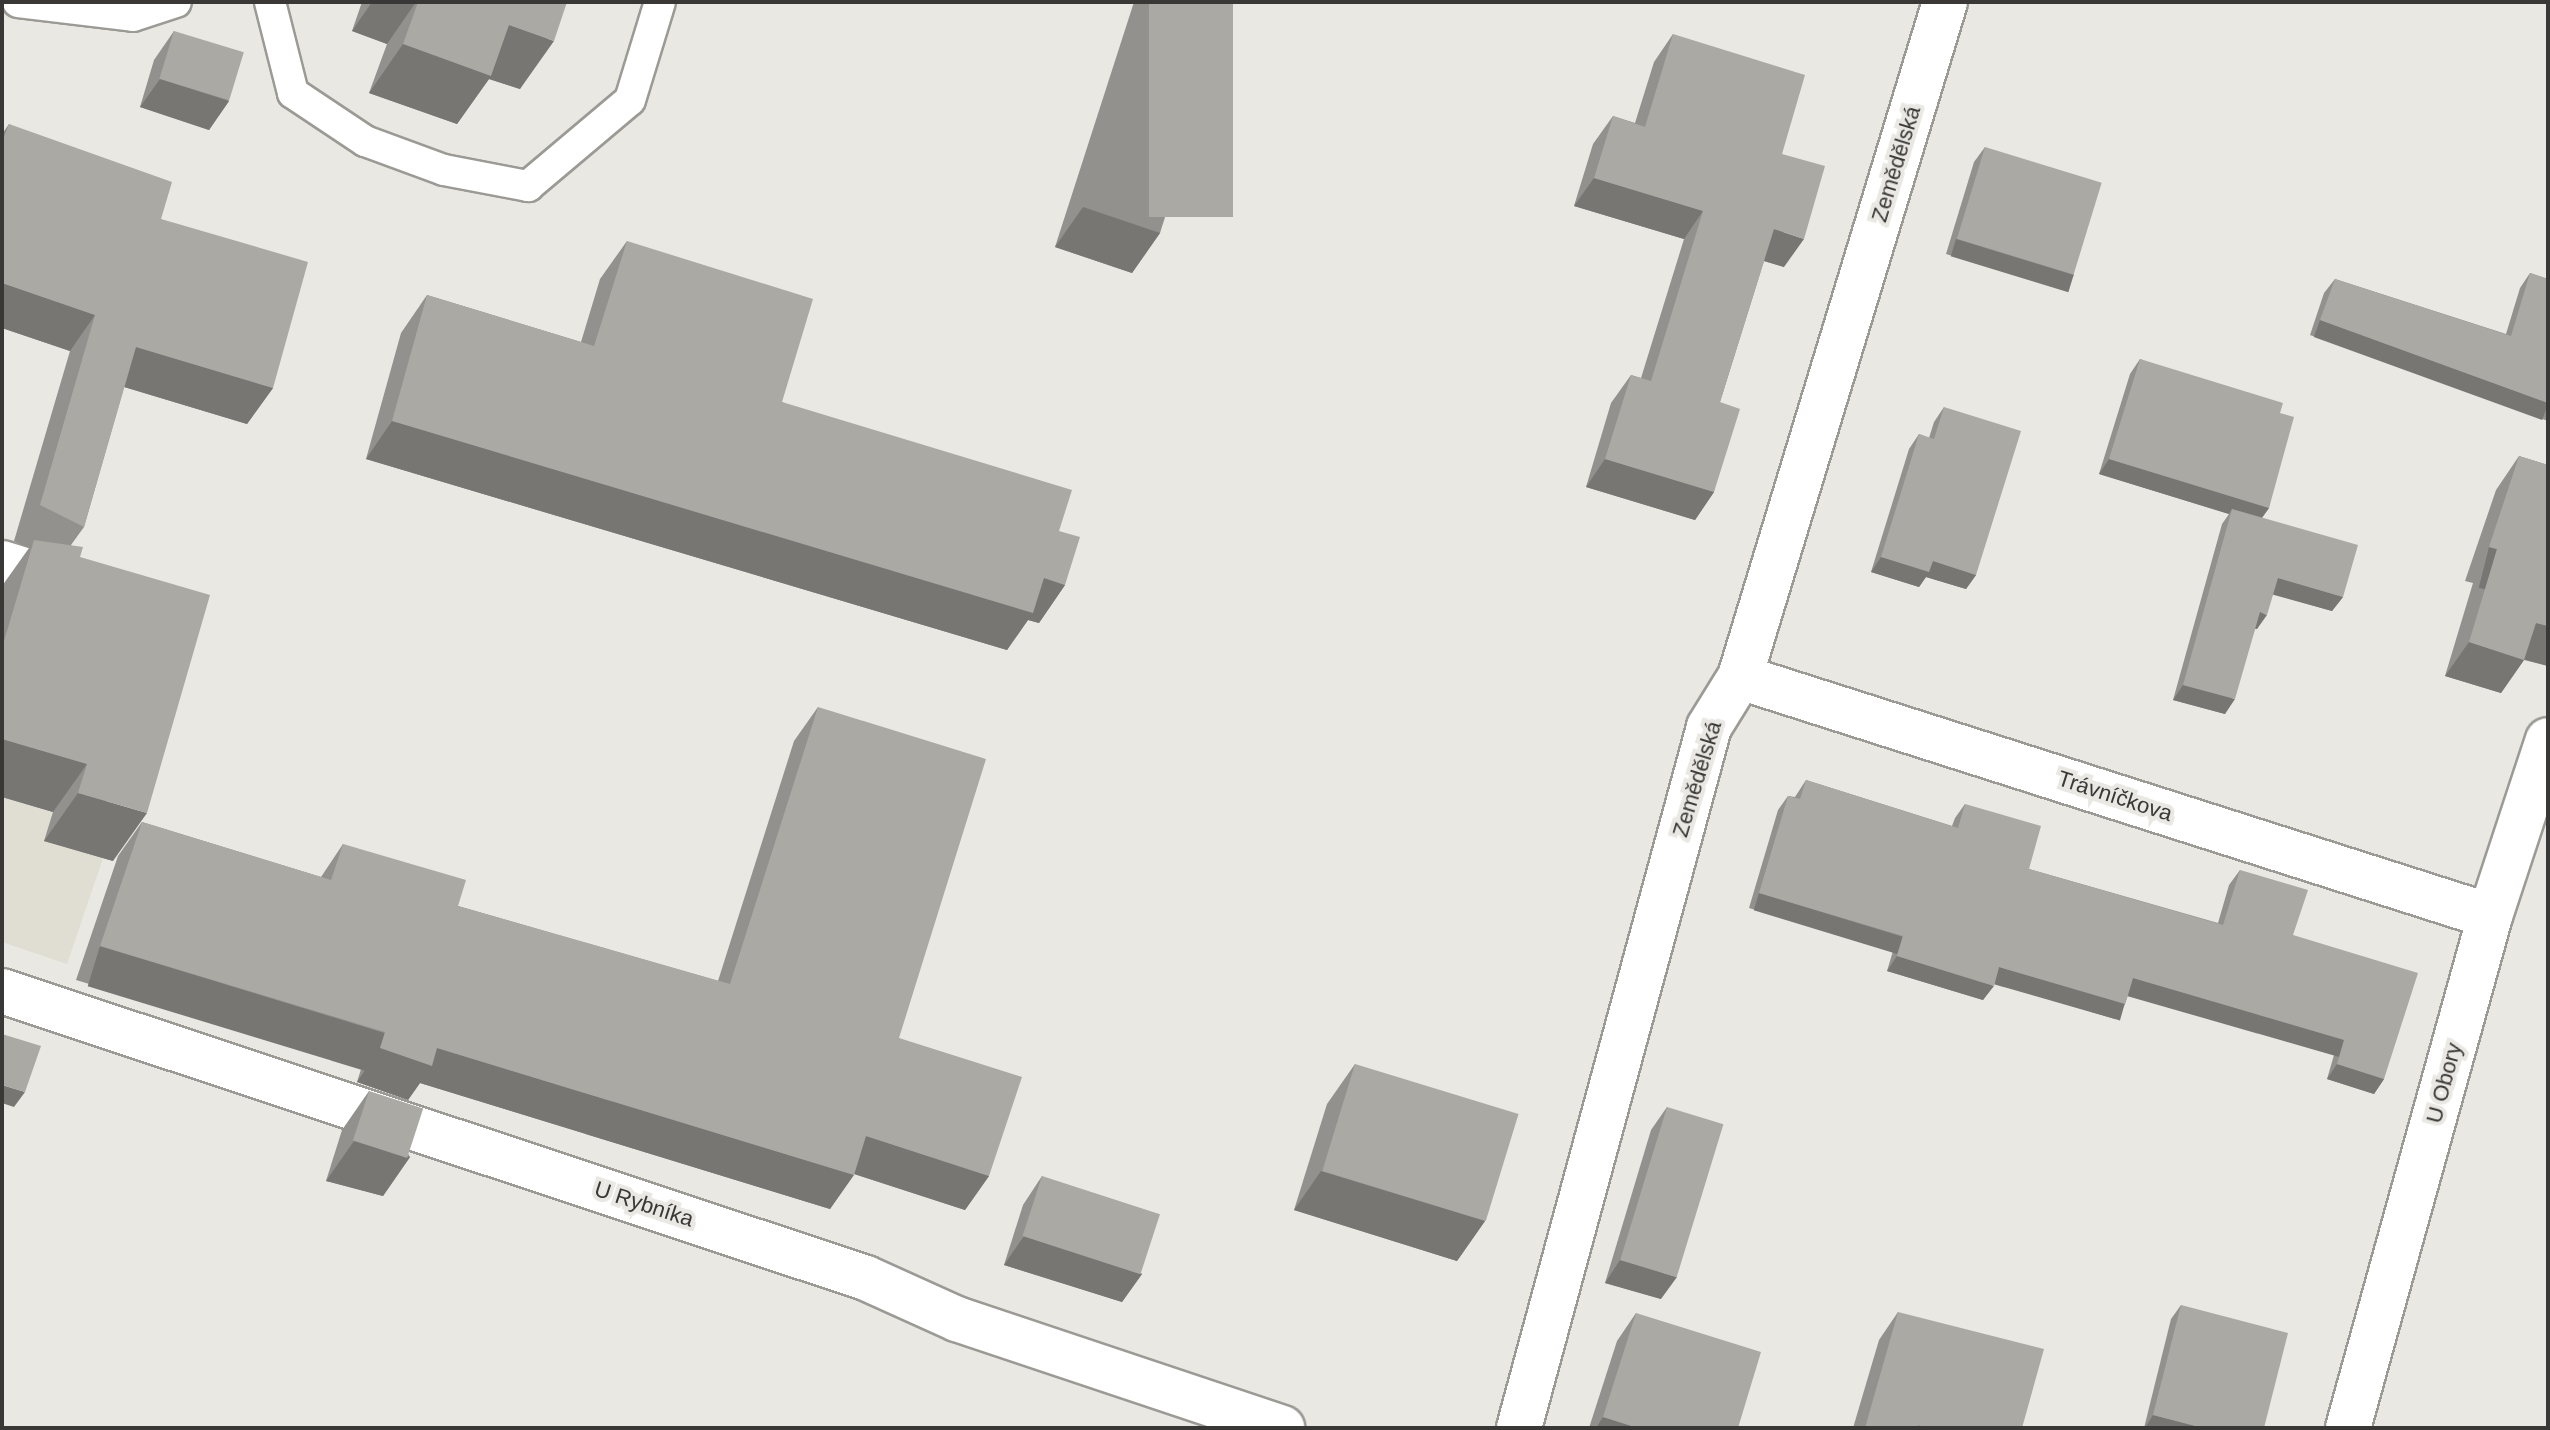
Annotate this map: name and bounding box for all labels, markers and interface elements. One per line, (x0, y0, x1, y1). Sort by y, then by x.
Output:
street label: Zemědělská (1866, 103, 1926, 225)
street label: Zemědělská (1667, 718, 1727, 840)
street label: Trávníčkova (2054, 765, 2176, 827)
street label: U Obory (2421, 1040, 2467, 1126)
street label: U Rybníka (591, 1176, 697, 1232)

